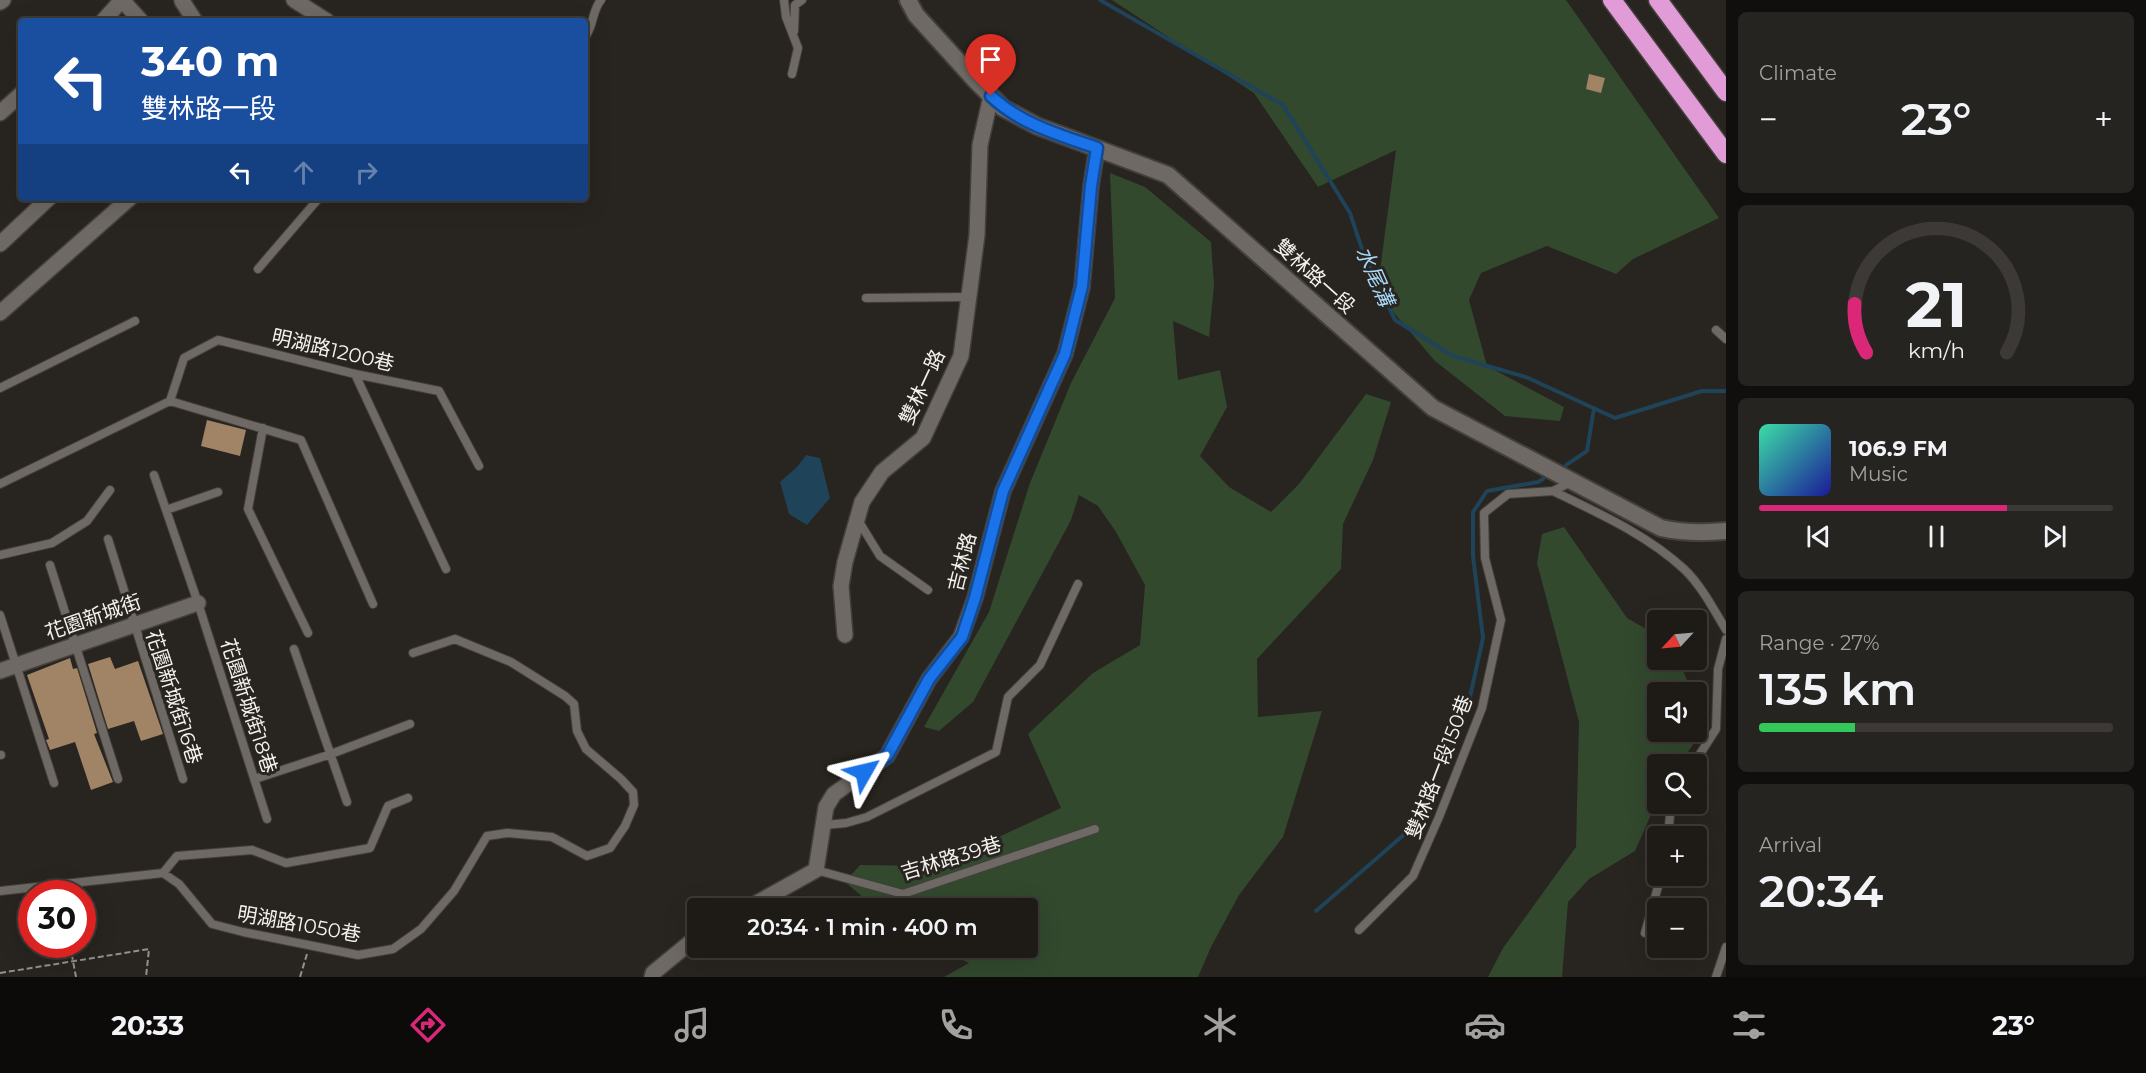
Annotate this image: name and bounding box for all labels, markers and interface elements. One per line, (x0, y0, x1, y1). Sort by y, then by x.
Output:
pin (965, 34, 1016, 96)
text: 340 m (141, 35, 279, 87)
icon: left (42, 42, 120, 120)
icon: arrive (974, 43, 1007, 76)
text: Climate (1759, 61, 1837, 85)
text: 23° (1901, 91, 1971, 146)
text: 雙林路一段 (141, 92, 276, 125)
text: − (1759, 99, 1778, 139)
text: + (2094, 99, 2113, 139)
icon: left (224, 156, 257, 189)
icon: ahead (287, 156, 320, 189)
icon: right (350, 156, 383, 189)
street label: 雙林路一段 (1270, 234, 1360, 318)
water label: 水尾溝 (1351, 242, 1400, 313)
text: 21 (1905, 267, 1967, 343)
street label: 明湖路1200巷 (269, 324, 397, 376)
text: km/h (1907, 337, 1965, 363)
street label: 雙林一路 (894, 346, 950, 428)
text: 106.9 FM (1849, 435, 1948, 462)
text: Music (1849, 462, 1908, 486)
icon: previous (1802, 520, 1835, 553)
icon: pause (1920, 520, 1953, 553)
icon: next (2038, 520, 2071, 553)
street label: 吉林路 (943, 530, 981, 594)
street label: 花園新城街 (42, 589, 144, 645)
north arrow (1647, 610, 1707, 670)
map controls (1647, 610, 1707, 958)
street label: 花園新城街16巷 (141, 627, 207, 767)
text: Range · 27% (1759, 631, 1880, 655)
street label: 花園新城街18巷 (216, 636, 282, 776)
text: 135 km (1759, 661, 1916, 716)
button: sound (1647, 682, 1707, 742)
street label: 雙林路一段150巷 (1401, 692, 1477, 842)
position arrow (832, 740, 896, 804)
button: search (1647, 754, 1707, 814)
button: + (1647, 826, 1707, 886)
street label: 吉林路39巷 (898, 831, 1004, 885)
text: Arrival (1759, 833, 1822, 857)
text: 20:34 (1759, 863, 1883, 918)
speed limit sign: 30 (18, 880, 96, 958)
button: − (1647, 898, 1707, 958)
street label: 明湖路1050巷 (235, 901, 363, 947)
text: 20:34 · 1 min · 400 m (747, 914, 978, 941)
icon: directions (407, 1004, 449, 1046)
icon: music (671, 1004, 713, 1046)
icon: phone (935, 1004, 977, 1046)
icon: climate (1199, 1004, 1241, 1046)
icon: car (1464, 1004, 1506, 1046)
icon: filters (1728, 1004, 1770, 1046)
text: 20:33 (111, 1009, 184, 1042)
text: 23° (1992, 1009, 2035, 1042)

